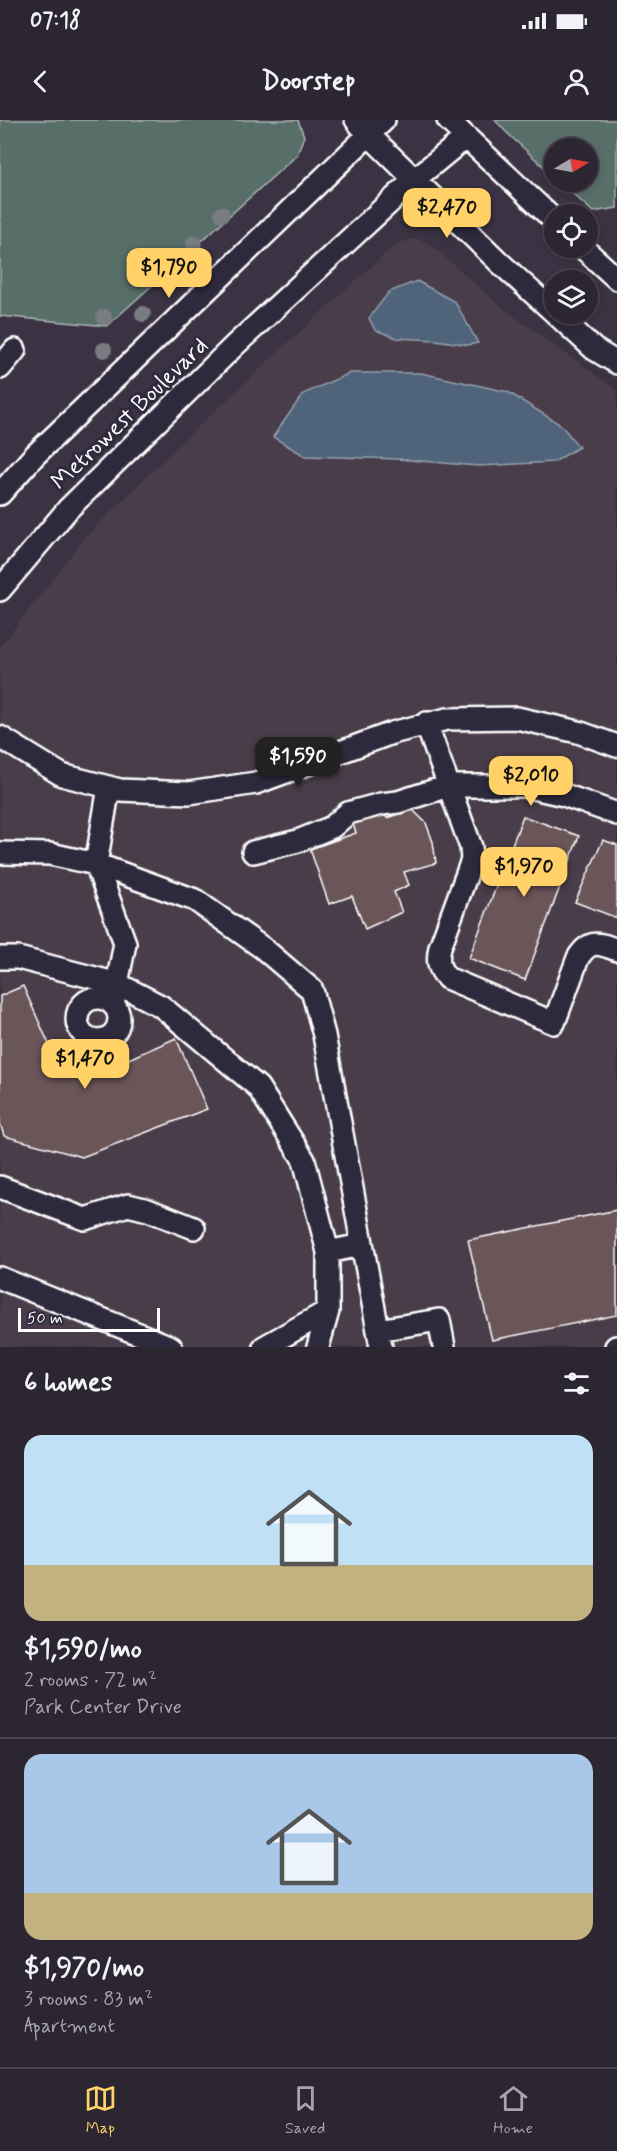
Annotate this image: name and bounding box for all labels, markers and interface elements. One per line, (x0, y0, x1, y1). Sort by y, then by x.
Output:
text: 07:18 (30, 7, 81, 35)
text: Doorstep (261, 64, 356, 99)
icon: back (24, 65, 57, 98)
icon: person (560, 65, 593, 98)
north arrow (544, 138, 598, 192)
map controls (544, 138, 598, 324)
pin: $2,470 (398, 188, 496, 239)
text: $2,470 (417, 194, 477, 221)
button: locate (544, 204, 598, 258)
pin: $1,790 (120, 248, 218, 299)
text: $1,790 (141, 254, 197, 281)
button: layers (544, 270, 598, 324)
street label: Metrowest Boulevard (45, 331, 215, 497)
pin: $1,590 (249, 737, 347, 788)
text: $1,590 (269, 743, 327, 770)
pin: $2,010 (482, 756, 580, 807)
text: $2,010 (503, 762, 559, 789)
pin: $1,970 (475, 847, 573, 898)
text: $1,970 (494, 853, 554, 880)
pin: $1,470 (36, 1039, 134, 1090)
text: $1,470 (55, 1045, 115, 1072)
scale bar (18, 1305, 160, 1332)
text: 50 m (27, 1308, 63, 1329)
text: 6 homes (24, 1366, 112, 1400)
icon: filters (560, 1367, 593, 1400)
icon: home (255, 1474, 363, 1582)
text: $1,590/mo (24, 1633, 142, 1667)
text: 2 rooms · 72 m² (24, 1667, 157, 1694)
text: Park Center Drive (24, 1694, 182, 1721)
icon: home (255, 1793, 363, 1901)
text: $1,970/mo (24, 1952, 144, 1986)
text: 3 rooms · 83 m² (24, 1986, 153, 2013)
text: Apartment (24, 2013, 115, 2040)
tab: Map (84, 2082, 117, 2139)
tab: Saved (285, 2082, 325, 2139)
tab: Home (493, 2082, 533, 2139)

